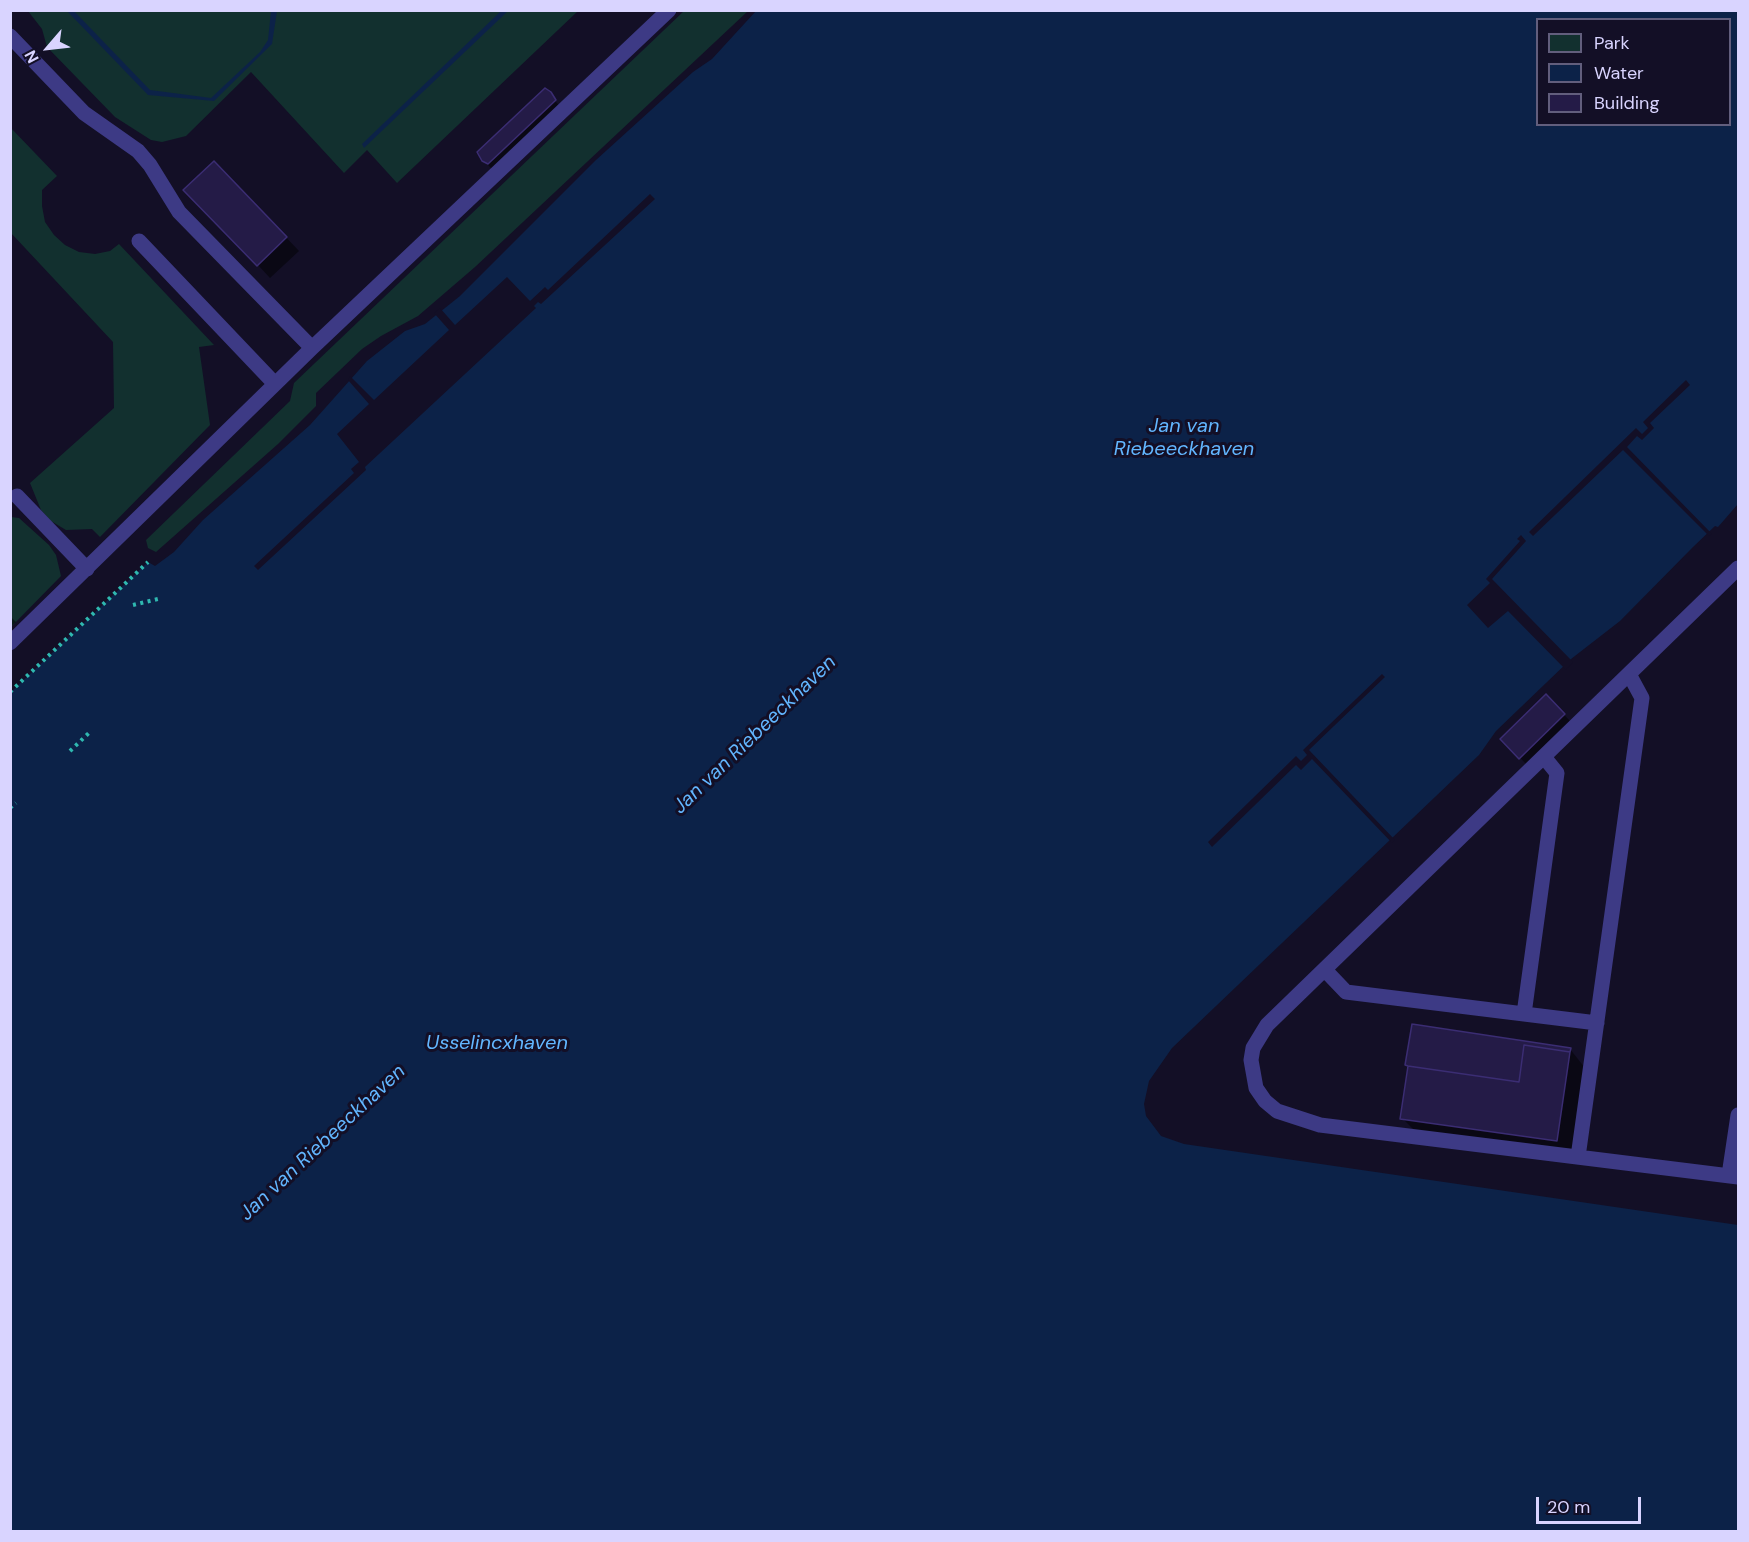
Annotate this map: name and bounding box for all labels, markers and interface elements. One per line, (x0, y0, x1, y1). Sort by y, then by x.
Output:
north arrow (18, 18, 78, 78)
legend (1536, 18, 1731, 126)
text: Park (1594, 31, 1630, 55)
text: N (20, 47, 44, 67)
text: Water (1594, 61, 1644, 85)
text: Building (1594, 91, 1659, 115)
water label: Jan van Riebeeckhaven (1114, 415, 1254, 462)
water label: Jan van Riebeeckhaven (668, 651, 842, 819)
water label: Usselincxhaven (426, 1032, 568, 1056)
water label: Jan van Riebeeckhaven (235, 1060, 411, 1226)
scale bar (1539, 1485, 1644, 1523)
text: 20 m (1547, 1495, 1590, 1519)

